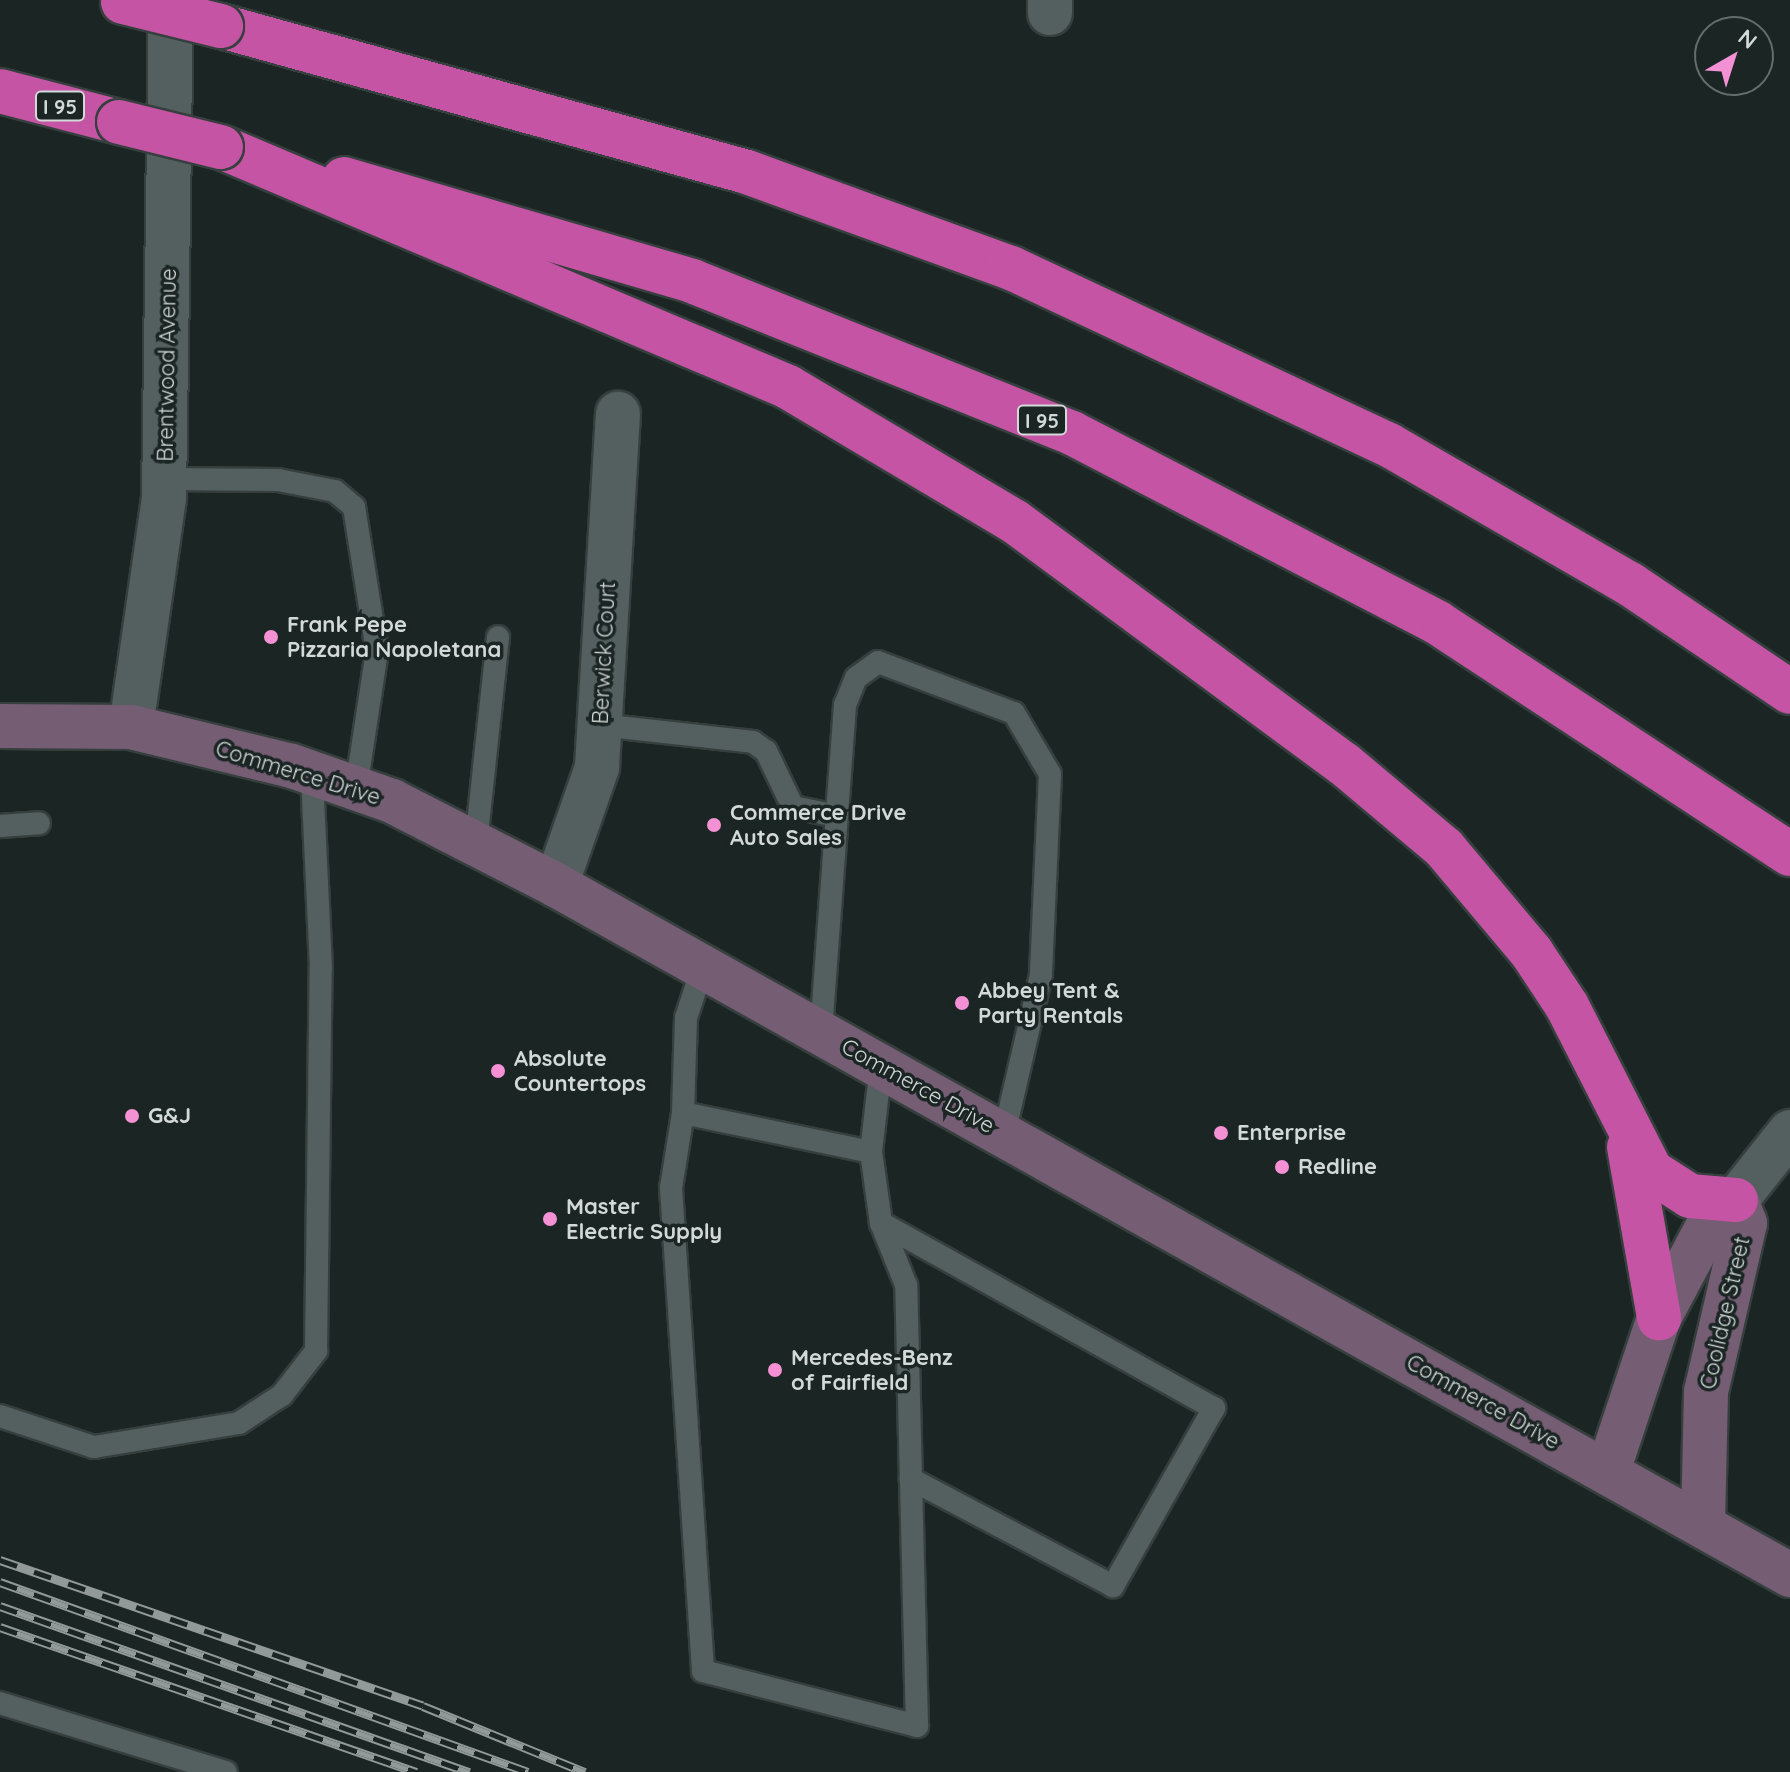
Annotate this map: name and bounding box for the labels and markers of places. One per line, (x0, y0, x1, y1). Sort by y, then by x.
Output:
place label: Frank Pepe Pizzaria Napoletana (287, 611, 501, 662)
marker: Frank Pepe Pizzaria Napoletana (262, 628, 280, 646)
place label: Commerce Drive Auto Sales (730, 799, 906, 850)
marker: Commerce Drive Auto Sales (705, 816, 723, 834)
place label: Abbey Tent & Party Rentals (978, 977, 1123, 1028)
marker: Abbey Tent & Party Rentals (953, 994, 971, 1012)
place label: Absolute Countertops (514, 1045, 646, 1096)
marker: Absolute Countertops (489, 1062, 507, 1080)
place label: G&J (148, 1103, 191, 1129)
marker: G&J (123, 1107, 141, 1125)
place label: Enterprise (1237, 1120, 1346, 1146)
marker: Enterprise (1212, 1124, 1230, 1142)
place label: Redline (1298, 1154, 1377, 1180)
marker: Redline (1273, 1158, 1291, 1176)
place label: Master Electric Supply (566, 1193, 722, 1244)
marker: Master Electric Supply (541, 1210, 559, 1228)
place label: Mercedes-Benz of Fairfield (791, 1344, 953, 1396)
marker: Mercedes-Benz of Fairfield (766, 1361, 784, 1379)

